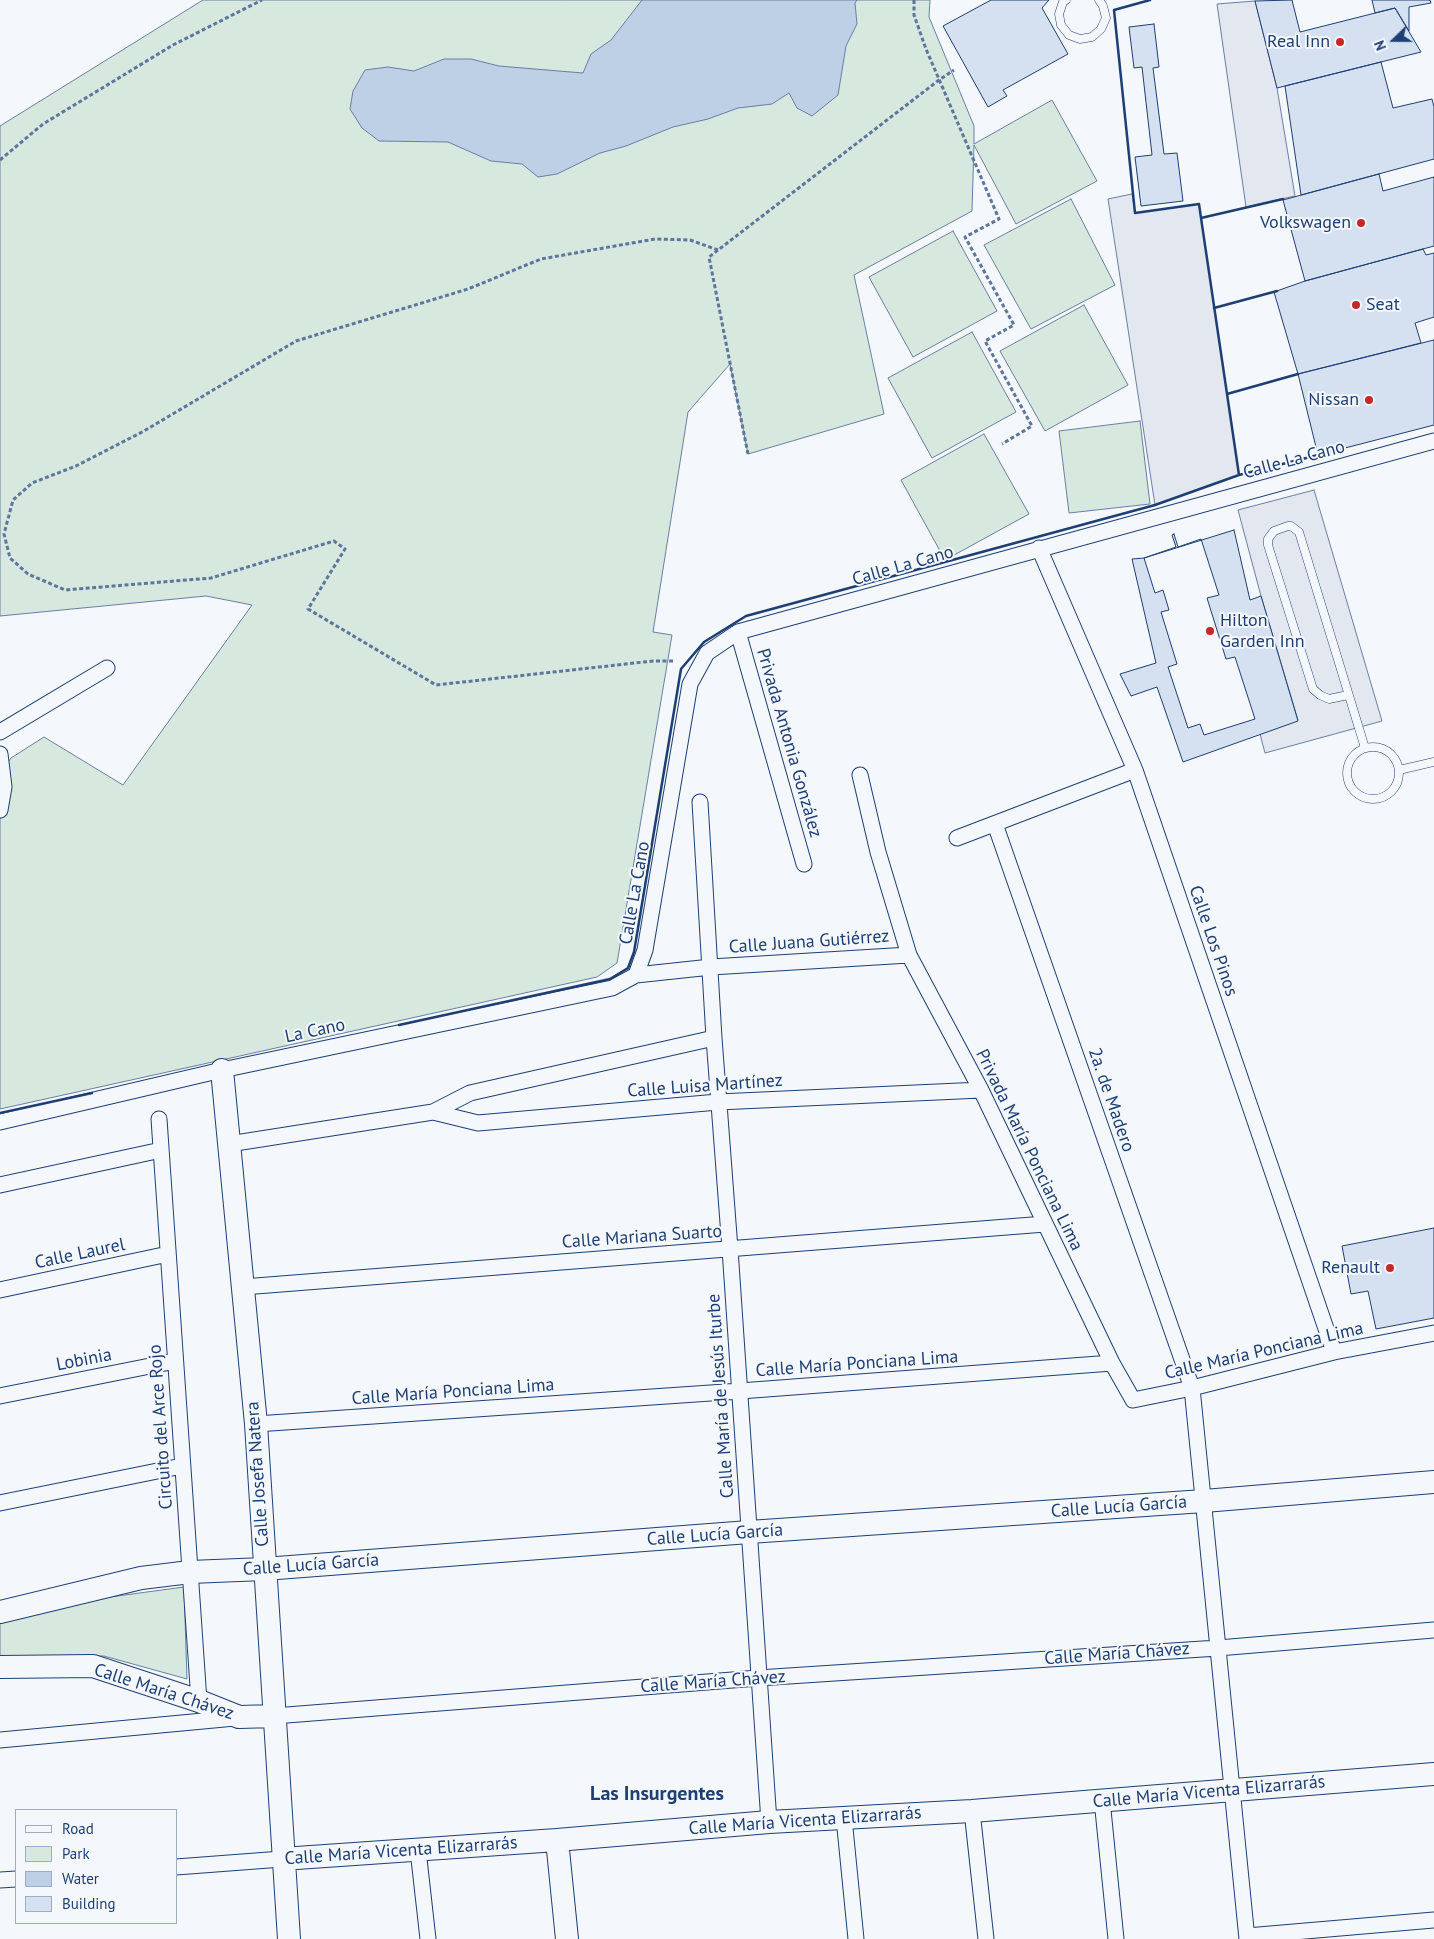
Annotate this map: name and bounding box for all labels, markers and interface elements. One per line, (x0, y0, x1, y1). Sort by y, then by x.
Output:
north arrow (1369, 15, 1419, 65)
place label: Real Inn (1267, 31, 1330, 53)
marker: Real Inn (1334, 36, 1346, 48)
text: N (1370, 38, 1390, 53)
place label: Volkswagen (1260, 212, 1351, 234)
marker: Volkswagen (1355, 217, 1367, 229)
place label: Seat (1366, 294, 1400, 316)
marker: Seat (1350, 299, 1362, 311)
place label: Nissan (1308, 389, 1359, 411)
marker: Nissan (1363, 394, 1375, 406)
street label: Calle La Cano (1241, 436, 1347, 484)
street label: Calle La Cano (850, 541, 956, 591)
place label: Hilton Garden Inn (1220, 610, 1304, 652)
marker: Hilton Garden Inn (1204, 625, 1216, 637)
street label: Privada Antonia González (752, 646, 826, 840)
street label: Calle La Cano (615, 840, 655, 946)
street label: Calle Los Pinos (1184, 883, 1242, 999)
street label: Calle Juana Gutiérrez (728, 926, 890, 958)
street label: La Cano (283, 1014, 347, 1048)
street label: 2a. de Madero (1083, 1045, 1139, 1155)
street label: Privada María Ponciana Lima (971, 1046, 1087, 1254)
street label: Calle Luisa Martínez (627, 1070, 783, 1102)
street label: Calle Mariana Suarto (561, 1221, 723, 1253)
street label: Calle Laurel (33, 1234, 127, 1274)
place label: Renault (1321, 1257, 1380, 1279)
marker: Renault (1384, 1262, 1396, 1274)
street label: Calle María de Jesús Iturbe (703, 1293, 739, 1499)
street label: Calle María Ponciana Lima (1163, 1318, 1365, 1384)
street label: Lobinia (54, 1344, 114, 1376)
street label: Circuito del Arce Rojo (144, 1344, 178, 1510)
street label: Calle María Ponciana Lima (755, 1346, 959, 1382)
street label: Calle María Ponciana Lima (351, 1374, 555, 1410)
street label: Calle Josefa Natera (242, 1401, 274, 1547)
street label: Calle Lucía García (1050, 1491, 1188, 1523)
street label: Calle Lucía García (646, 1519, 784, 1551)
street label: Calle Lucía García (242, 1549, 380, 1581)
street label: Calle María Chávez (1044, 1638, 1190, 1670)
street label: Calle María Chávez (91, 1659, 237, 1725)
street label: Calle María Chávez (640, 1666, 786, 1698)
street label: Calle María Vicenta Elizarrarás (1092, 1771, 1326, 1813)
district label: Las Insurgentes (590, 1782, 724, 1806)
street label: Calle María Vicenta Elizarrarás (688, 1802, 922, 1840)
legend (15, 1809, 178, 1924)
text: Road (62, 1819, 94, 1838)
street label: Calle María Vicenta Elizarrarás (284, 1832, 518, 1870)
text: Park (62, 1844, 90, 1863)
text: Water (62, 1869, 99, 1888)
text: Building (62, 1894, 116, 1913)

